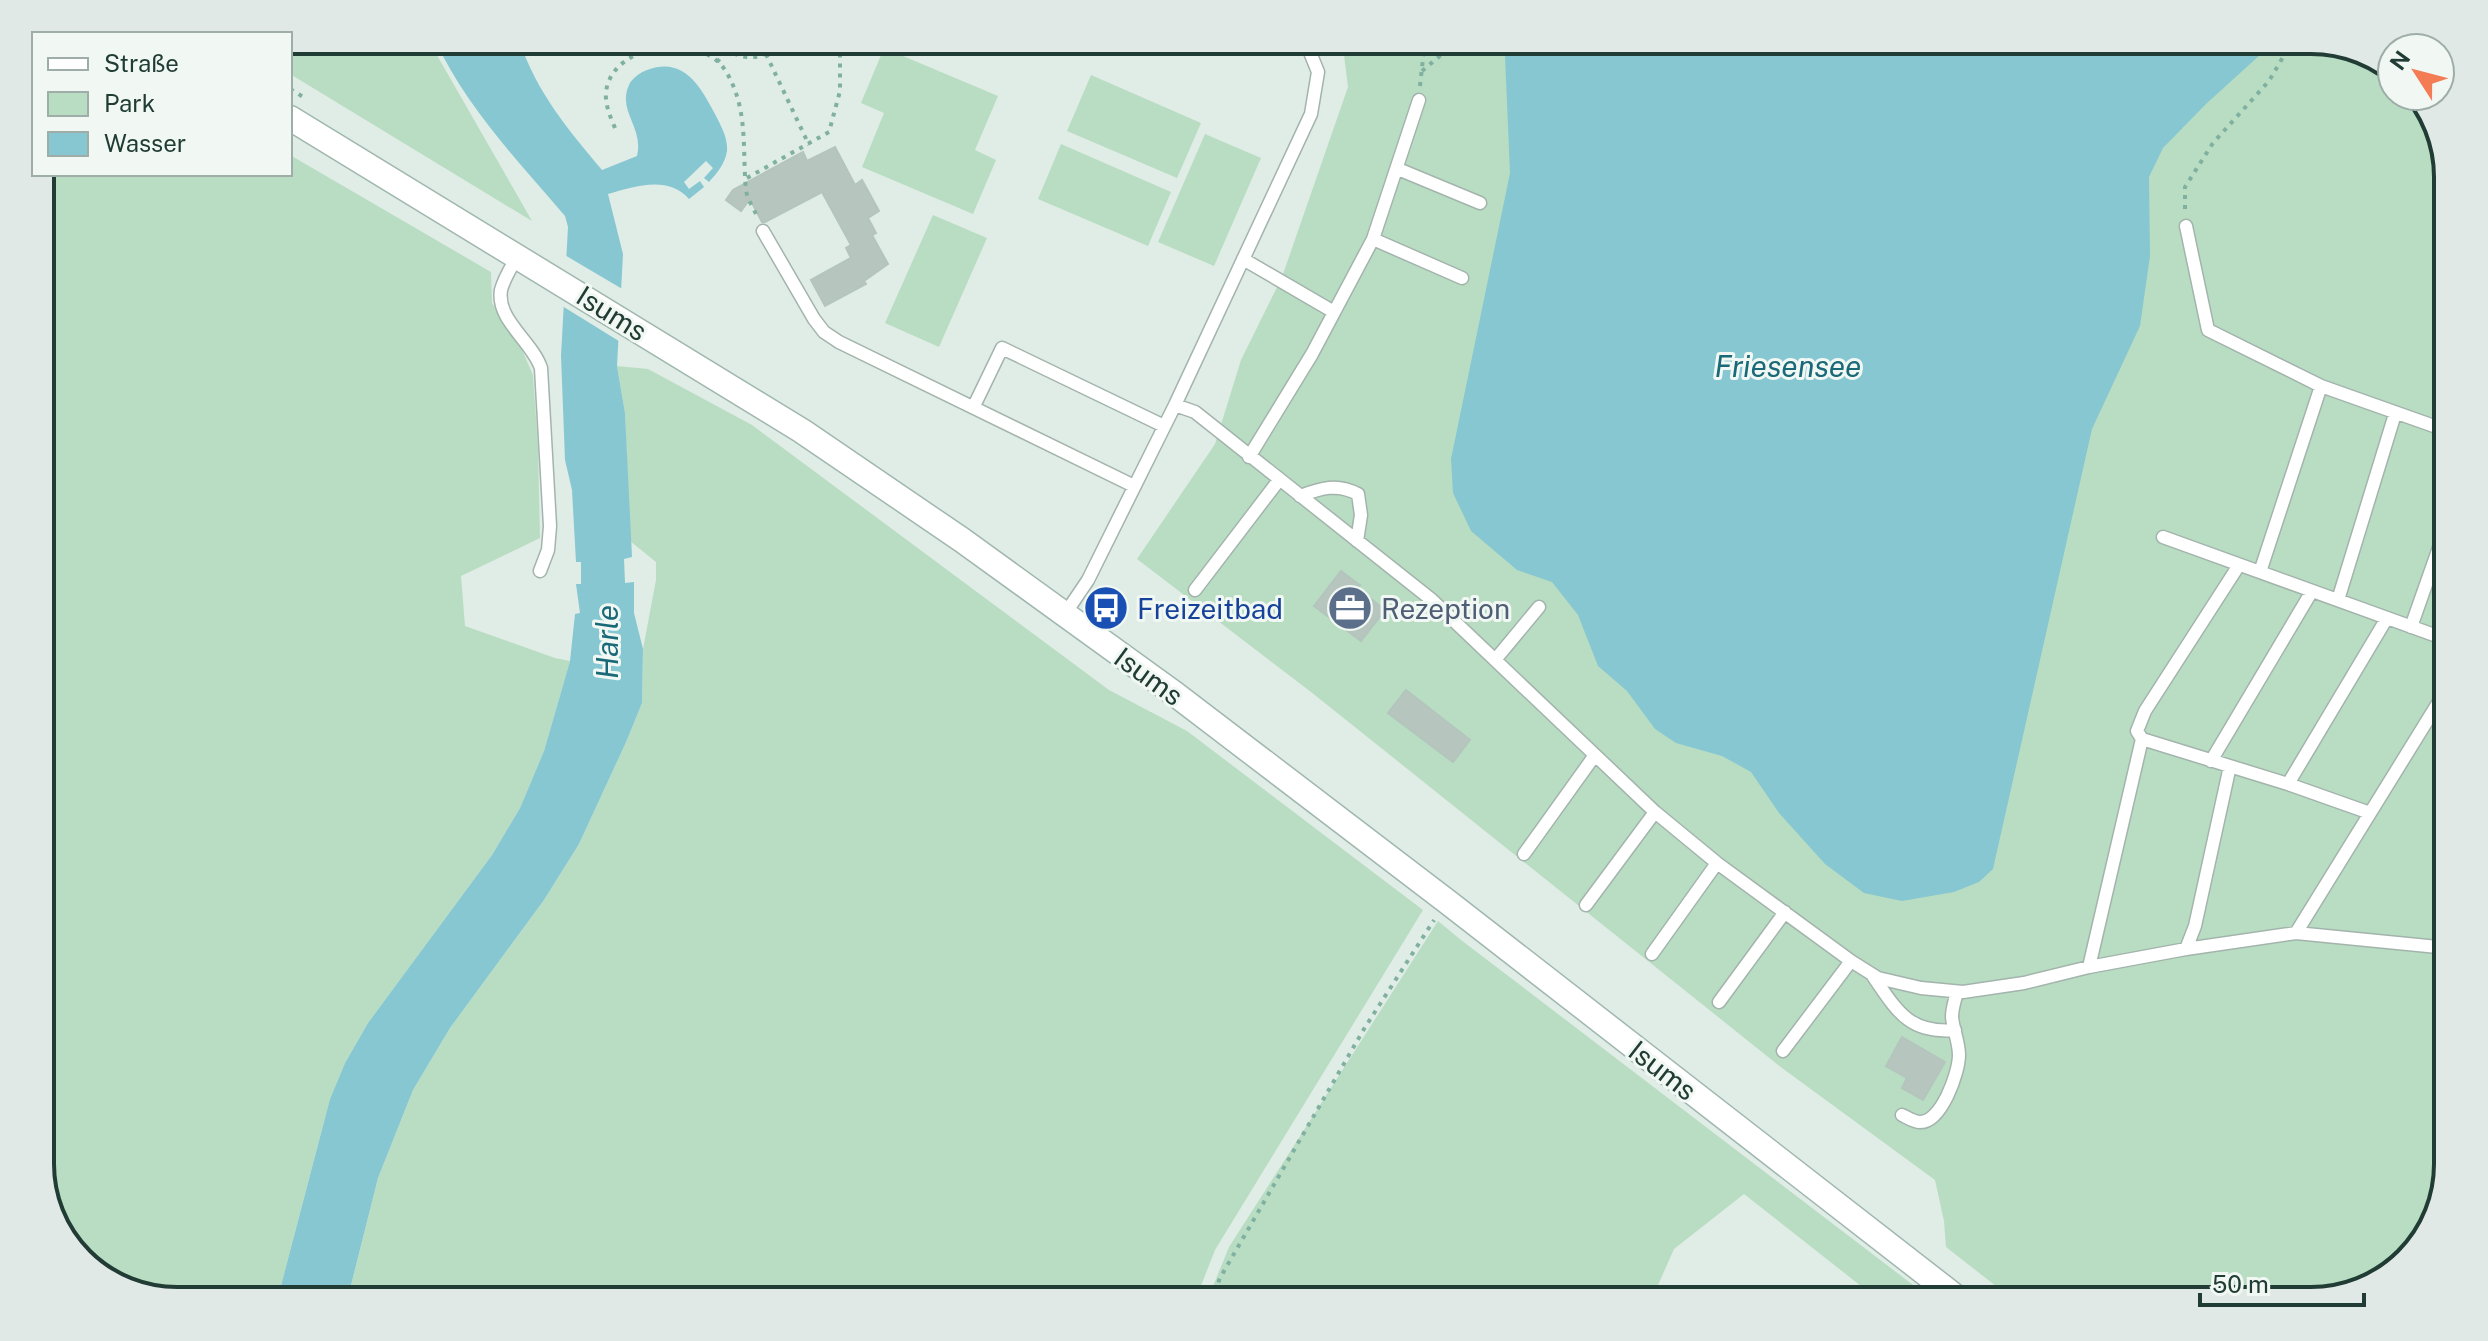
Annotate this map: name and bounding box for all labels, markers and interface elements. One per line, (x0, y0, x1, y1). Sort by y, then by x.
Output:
legend (32, 32, 292, 176)
north arrow (2376, 32, 2456, 112)
text: N (2384, 46, 2415, 75)
text: Straße (104, 49, 179, 77)
text: Park (104, 89, 155, 117)
text: Wasser (104, 129, 186, 157)
street label: Isums (571, 279, 653, 347)
water label: Friesensee (1715, 348, 1861, 384)
bus stop icon: Freizeitbad (1082, 584, 1130, 632)
office icon: Rezeption (1326, 584, 1374, 632)
place label: Freizeitbad (1137, 592, 1283, 625)
place label: Rezeption (1381, 592, 1510, 625)
water label: Harle (589, 605, 625, 679)
street label: Isums (1108, 640, 1190, 712)
street label: Isums (1623, 1033, 1703, 1107)
scale bar (2200, 1257, 2364, 1307)
text: 50 m (2212, 1270, 2269, 1298)

